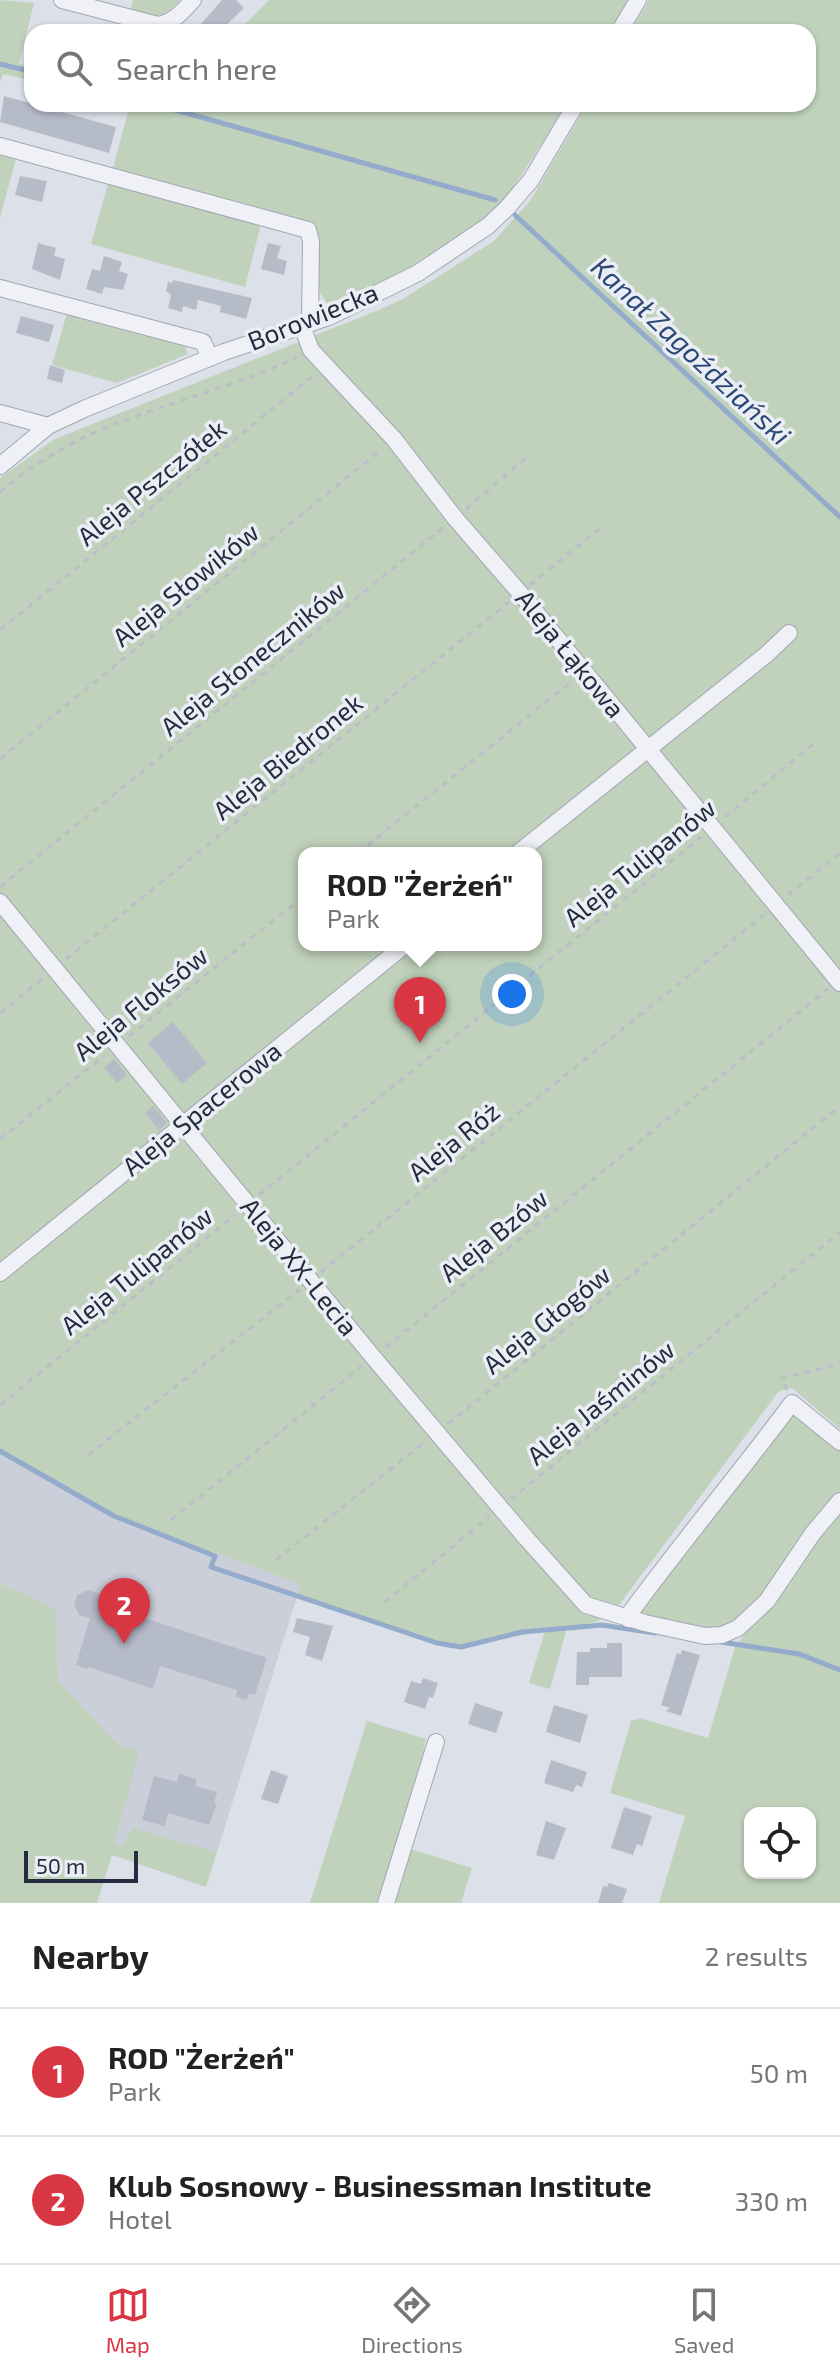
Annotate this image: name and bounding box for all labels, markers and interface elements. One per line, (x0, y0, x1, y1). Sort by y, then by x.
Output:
search box (24, 24, 816, 112)
icon: search (52, 46, 96, 90)
text: Search here (116, 50, 277, 86)
water label: Kanał Zagoździański (585, 249, 799, 452)
street label: Borowiecka (243, 275, 382, 356)
street label: Aleja Pszczółek (70, 412, 232, 551)
street label: Aleja Słowików (106, 515, 264, 652)
street label: Aleja Słoneczników (154, 574, 350, 742)
street label: Aleja Łąkowa (510, 583, 632, 723)
street label: Aleja Biedronek (206, 686, 368, 825)
street label: Aleja Tulipanów (557, 791, 721, 932)
popup (298, 847, 542, 951)
text: ROD "Żerżeń" (327, 866, 513, 902)
text: Park (327, 902, 380, 933)
street label: Aleja Floksów (67, 939, 213, 1066)
your location (492, 974, 532, 1014)
pin: 1 (394, 977, 446, 1043)
street label: Aleja Spacerowa (115, 1034, 287, 1181)
street label: Aleja Róż (401, 1095, 505, 1187)
street label: Aleja Bzów (433, 1182, 553, 1288)
street label: Aleja XX-Lecia (235, 1191, 365, 1341)
street label: Aleja Tulipanów (54, 1199, 218, 1340)
street label: Aleja Głogów (476, 1258, 616, 1380)
street label: Aleja Jaśminów (520, 1333, 680, 1471)
pin: 2 (98, 1578, 150, 1644)
map controls (744, 1807, 816, 1879)
button: locate (744, 1807, 816, 1879)
scale bar (24, 1847, 138, 1883)
text: 50 m (36, 1852, 85, 1878)
text: Nearby (32, 1935, 149, 1976)
text: 2 results (705, 1940, 808, 1971)
text: ROD "Żerżeń" (108, 2039, 295, 2075)
text: 1 (52, 2057, 64, 2088)
text: 50 m (750, 2057, 808, 2088)
text: Park (108, 2075, 161, 2106)
text: Klub Sosnowy - Businessman Institute (108, 2167, 652, 2203)
text: 2 (50, 2185, 66, 2216)
text: 330 m (735, 2185, 808, 2216)
text: Hotel (108, 2203, 172, 2234)
tab: Map (106, 2283, 150, 2357)
tab: Directions (361, 2283, 463, 2357)
tab: Saved (674, 2283, 734, 2357)

